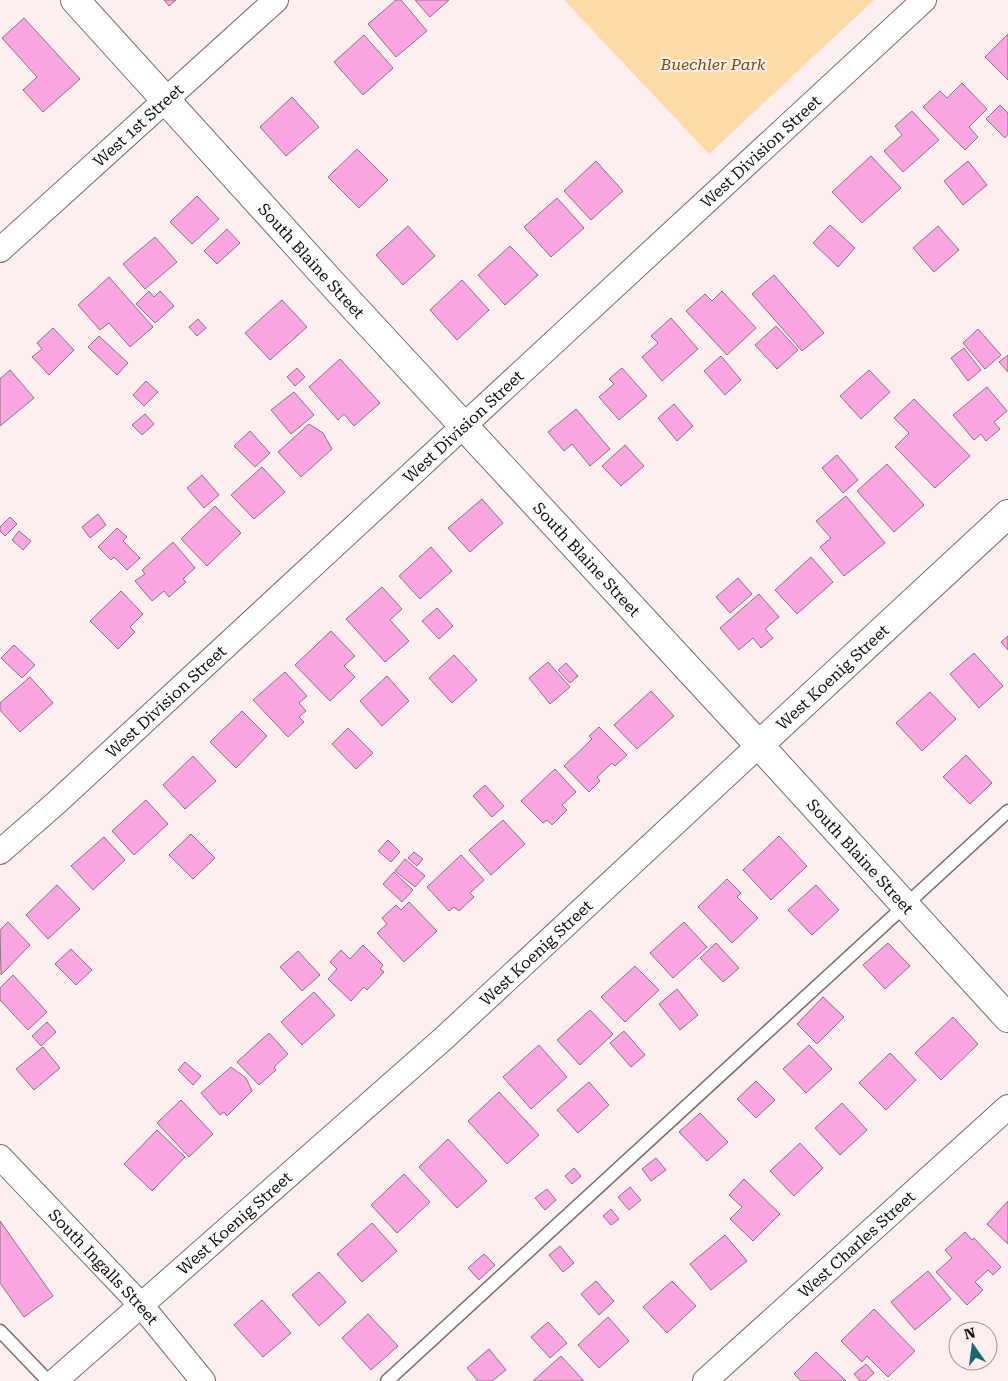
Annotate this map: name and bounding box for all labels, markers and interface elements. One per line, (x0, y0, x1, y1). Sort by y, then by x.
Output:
park label: Buechler Park (660, 55, 766, 74)
street label: West 1st Street (89, 80, 187, 171)
street label: West Division Street (696, 91, 824, 212)
street label: South Blaine Street (254, 199, 369, 322)
street label: West Division Street (399, 366, 527, 487)
street label: South Blaine Street (529, 498, 644, 620)
street label: West Koenig Street (772, 620, 892, 734)
street label: West Division Street (102, 641, 230, 762)
street label: South Blaine Street (803, 795, 918, 918)
street label: West Koenig Street (476, 896, 596, 1009)
street label: West Koenig Street (173, 1167, 296, 1279)
street label: West Charles Street (794, 1187, 919, 1302)
street label: South Ingalls Street (45, 1205, 163, 1328)
north arrow (948, 1321, 998, 1371)
text: N (963, 1324, 977, 1342)

